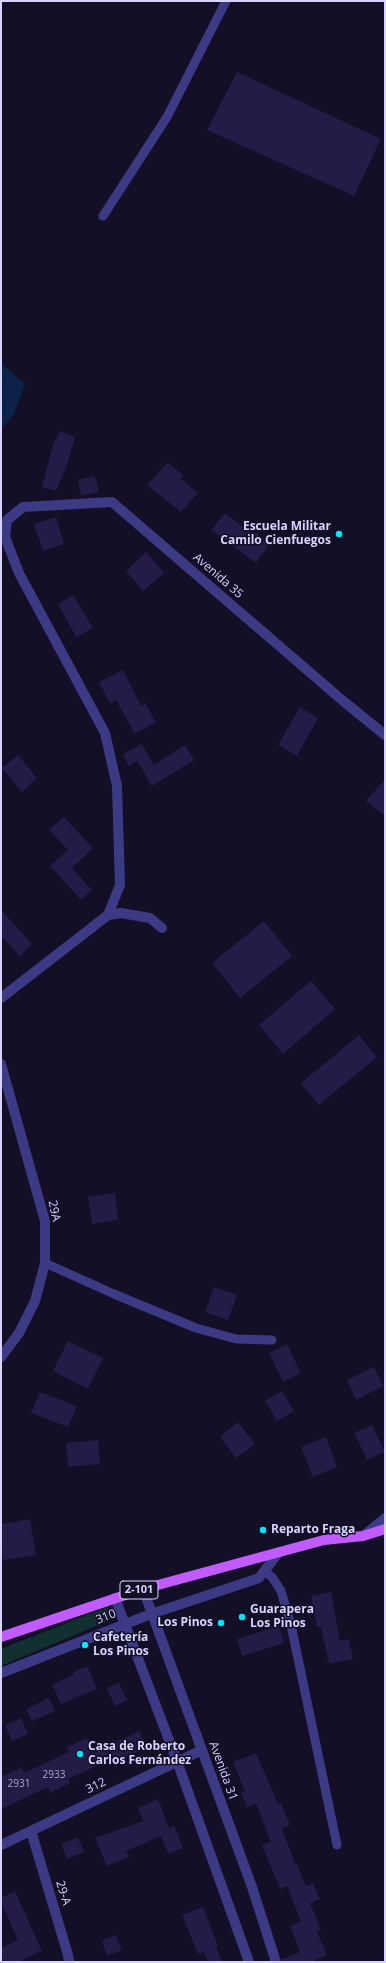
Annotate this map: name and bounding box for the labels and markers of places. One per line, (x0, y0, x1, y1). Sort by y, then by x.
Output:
place label: Escuela Militar Camilo Cienfuegos (220, 520, 331, 548)
marker: Escuela Militar Camilo Cienfuegos (334, 529, 344, 539)
place label: Reparto Fraga (271, 1523, 355, 1537)
marker: Reparto Fraga (258, 1525, 268, 1535)
place label: Guarapera Los Pinos (250, 1603, 314, 1631)
marker: Guarapera Los Pinos (237, 1612, 247, 1622)
place label: Los Pinos (157, 1616, 213, 1630)
marker: Los Pinos (216, 1618, 226, 1628)
place label: Cafetería Los Pinos (93, 1631, 149, 1659)
marker: Cafetería Los Pinos (80, 1640, 90, 1650)
place label: Casa de Roberto Carlos Fernández (88, 1740, 191, 1768)
marker: Casa de Roberto Carlos Fernández (75, 1749, 85, 1759)

